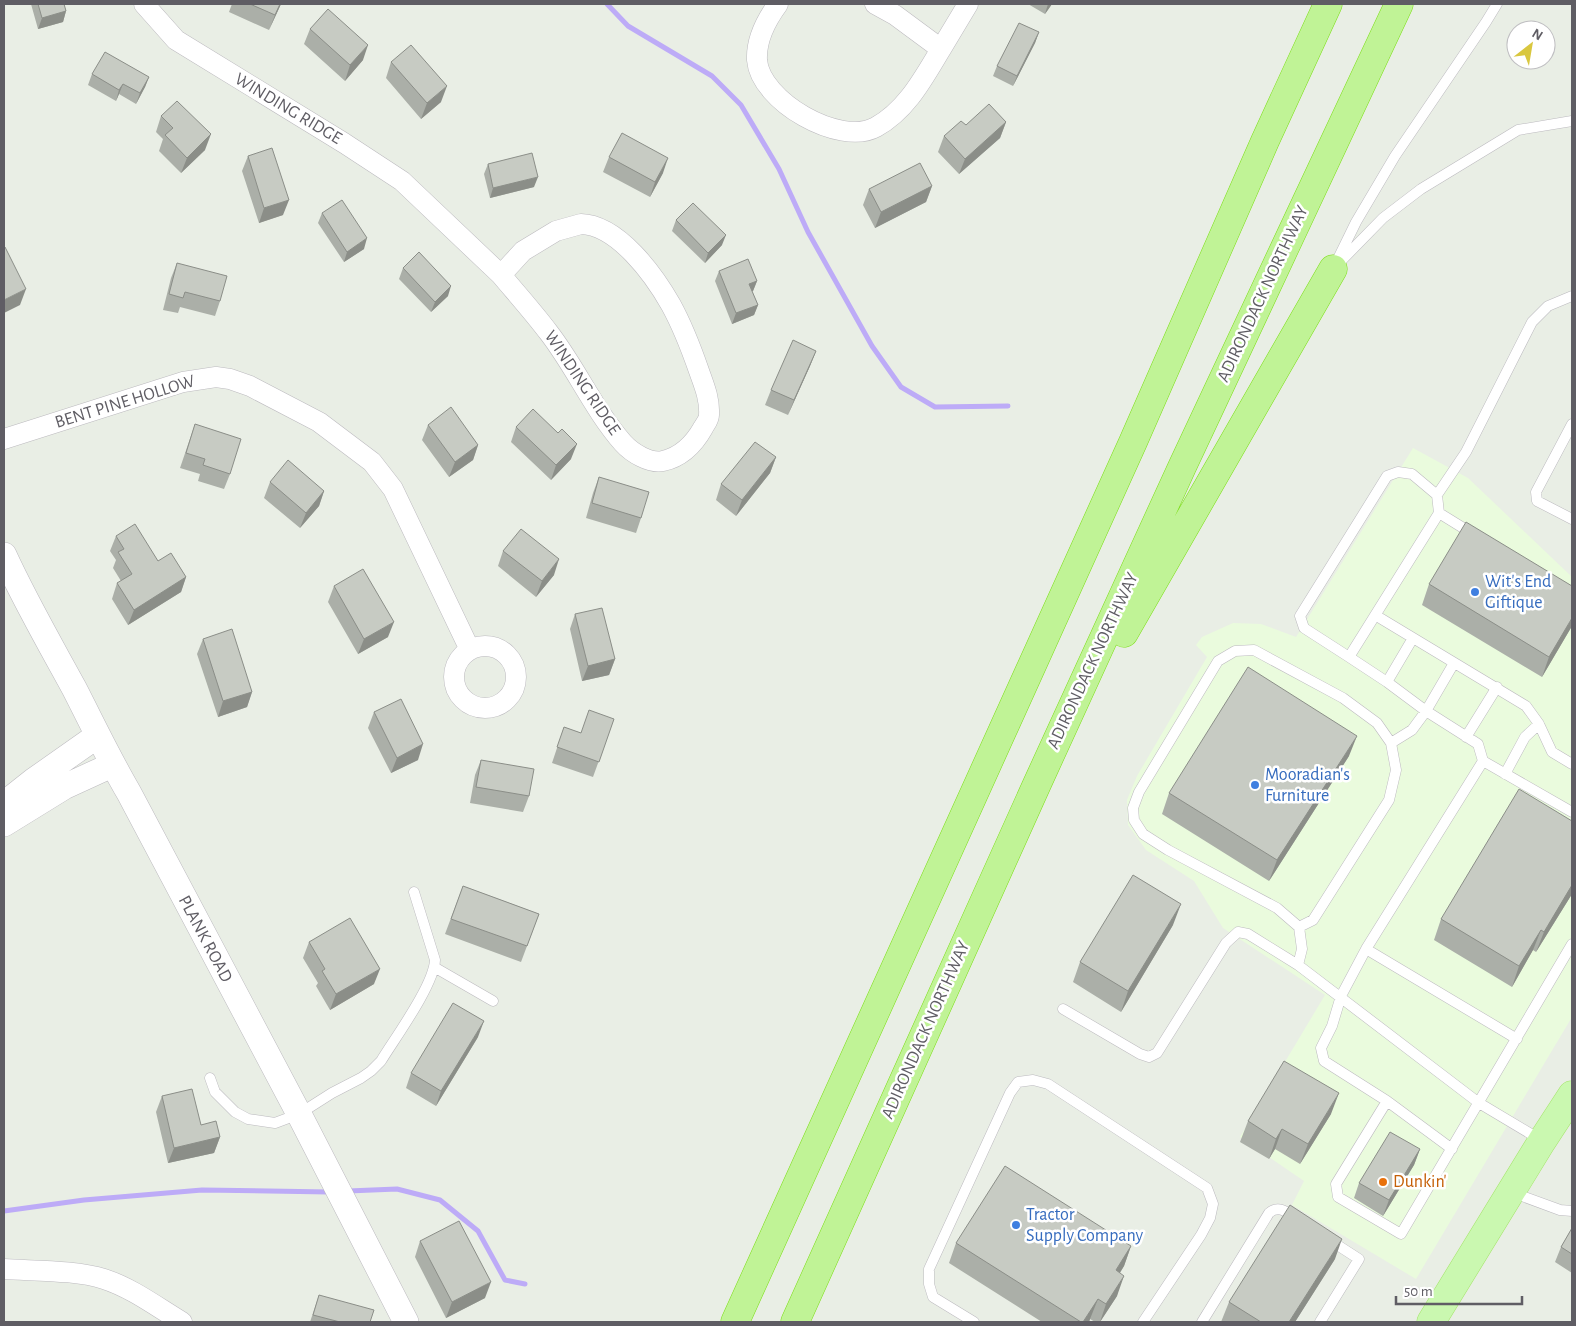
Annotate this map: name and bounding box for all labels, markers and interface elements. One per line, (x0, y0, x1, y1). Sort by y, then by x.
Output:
north arrow (1506, 20, 1556, 70)
text: N (1529, 26, 1545, 43)
street label: WINDING RIDGE (231, 70, 345, 148)
street label: ADIRONDACK NORTHWAY (1214, 203, 1312, 385)
street label: WINDING RIDGE (541, 328, 624, 439)
street label: BENT PINE HOLLOW (53, 372, 197, 432)
street label: ADIRONDACK NORTHWAY (1044, 570, 1142, 752)
place label: Wit's End Giftique (1485, 573, 1551, 612)
marker: Wit's End Giftique (1469, 586, 1481, 598)
place label: Mooradian's Furniture (1265, 766, 1350, 805)
marker: Mooradian's Furniture (1249, 779, 1261, 791)
street label: PLANK ROAD (175, 893, 235, 985)
street label: ADIRONDACK NORTHWAY (879, 938, 974, 1122)
place label: Dunkin' (1393, 1173, 1447, 1191)
marker: Dunkin' (1377, 1176, 1389, 1188)
place label: Tractor Supply Company (1026, 1206, 1143, 1245)
marker: Tractor Supply Company (1010, 1219, 1022, 1231)
scale bar (1396, 1274, 1522, 1306)
text: 50 m (1404, 1284, 1433, 1299)

